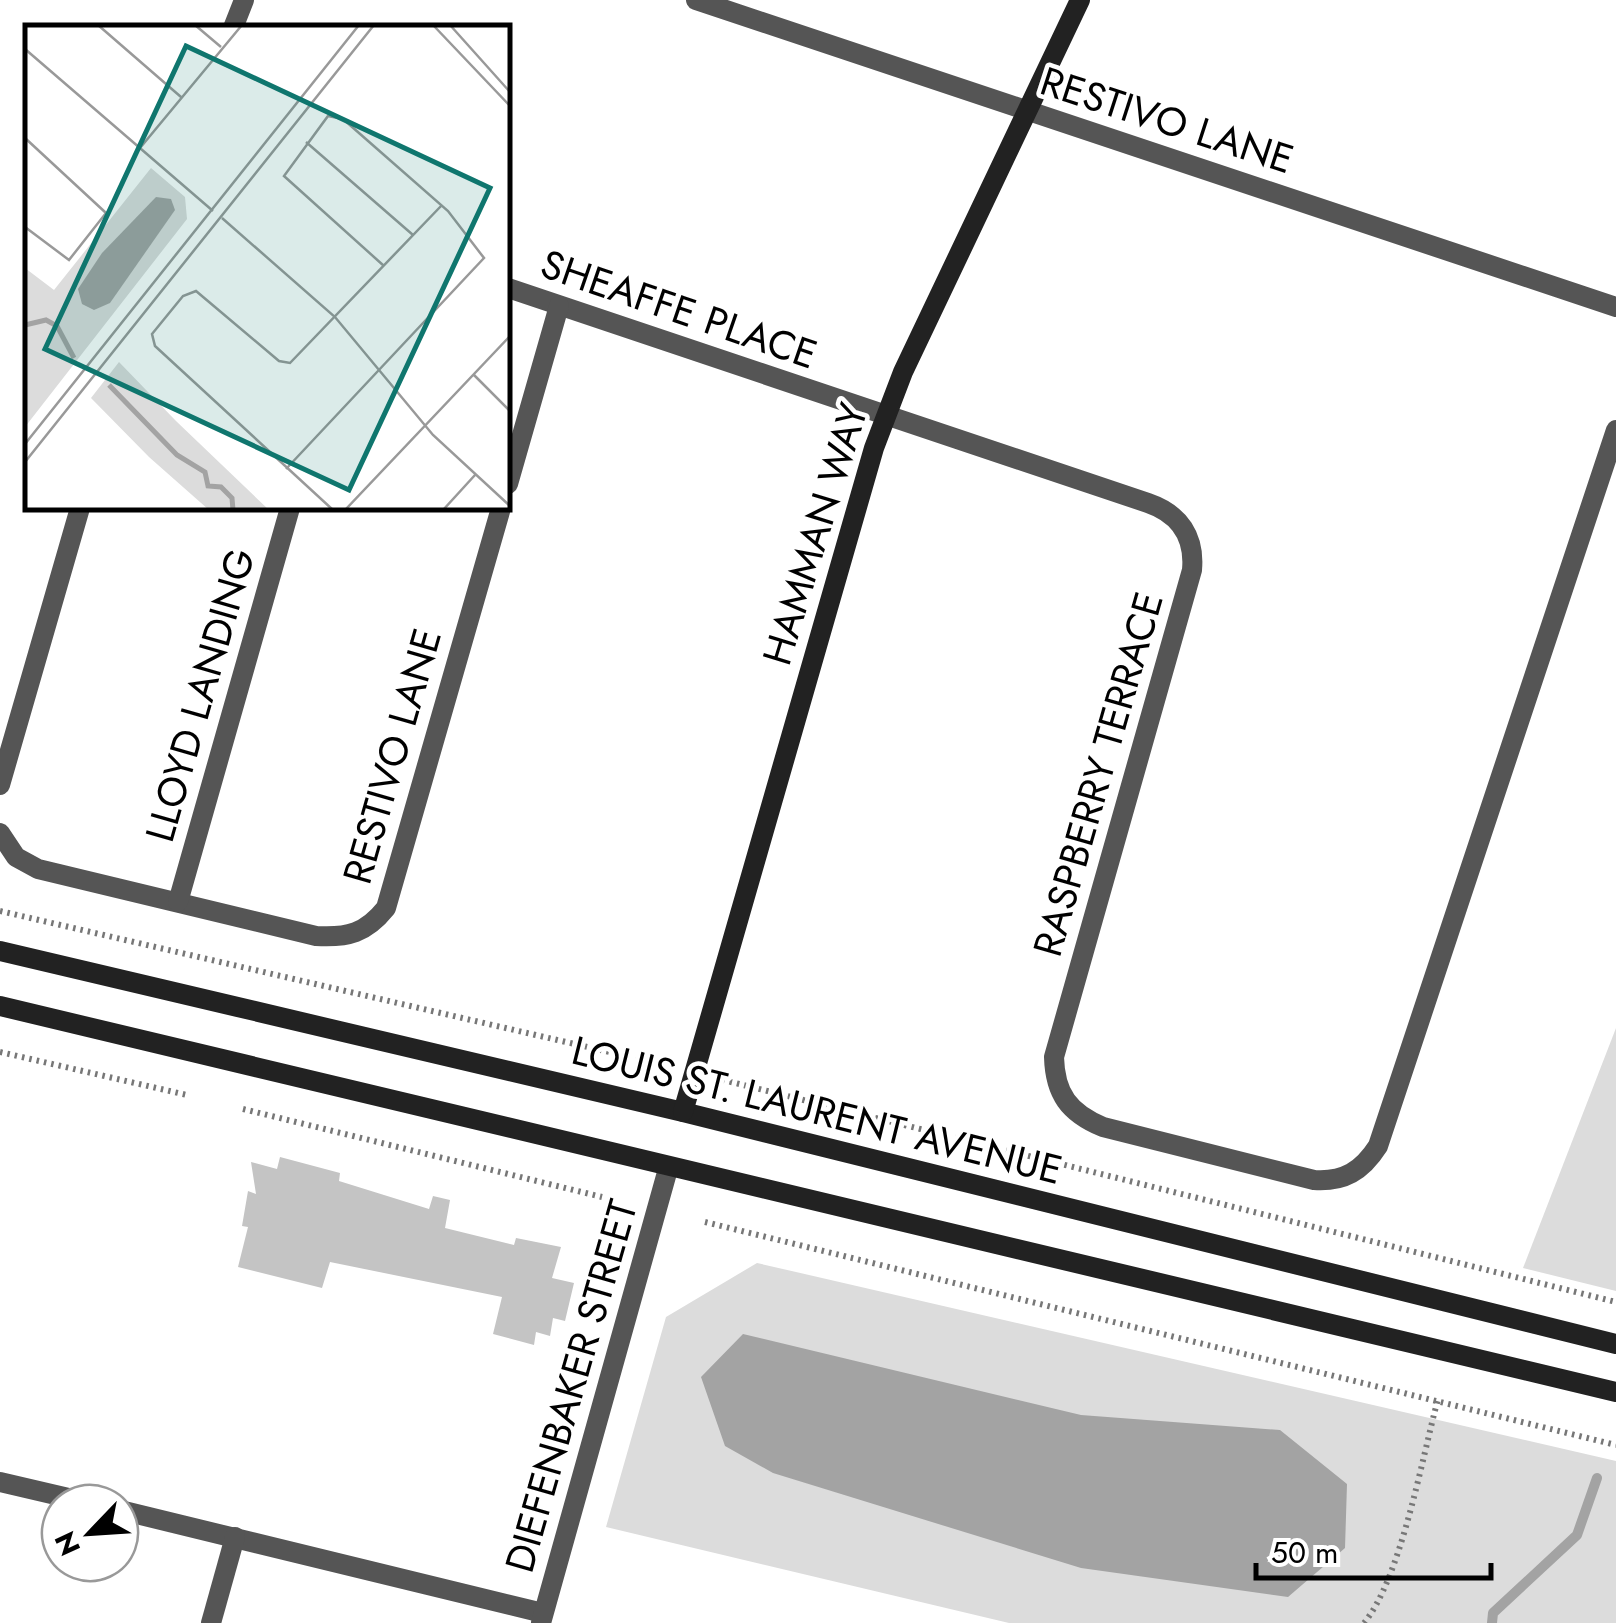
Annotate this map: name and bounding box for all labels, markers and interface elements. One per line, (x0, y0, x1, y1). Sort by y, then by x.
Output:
inset map (25, 25, 510, 510)
street label: RESTIVO LANE (1033, 52, 1301, 188)
street label: SHEAFFE PLACE (533, 235, 825, 383)
street label: HAMMAN WAY (748, 395, 882, 672)
street label: LLOYD LANDING (130, 542, 270, 848)
street label: RASPBERRY TERRACE (1018, 585, 1178, 963)
street label: RESTIVO LANE (328, 622, 456, 890)
street label: LOUIS ST. LAURENT AVENUE (566, 1021, 1068, 1199)
street label: DIEFENBAKER STREET (490, 1193, 652, 1579)
north arrow (40, 1483, 140, 1583)
scale bar (1256, 1518, 1491, 1580)
text: N (45, 1525, 91, 1562)
text: 50 m (1271, 1531, 1338, 1574)

